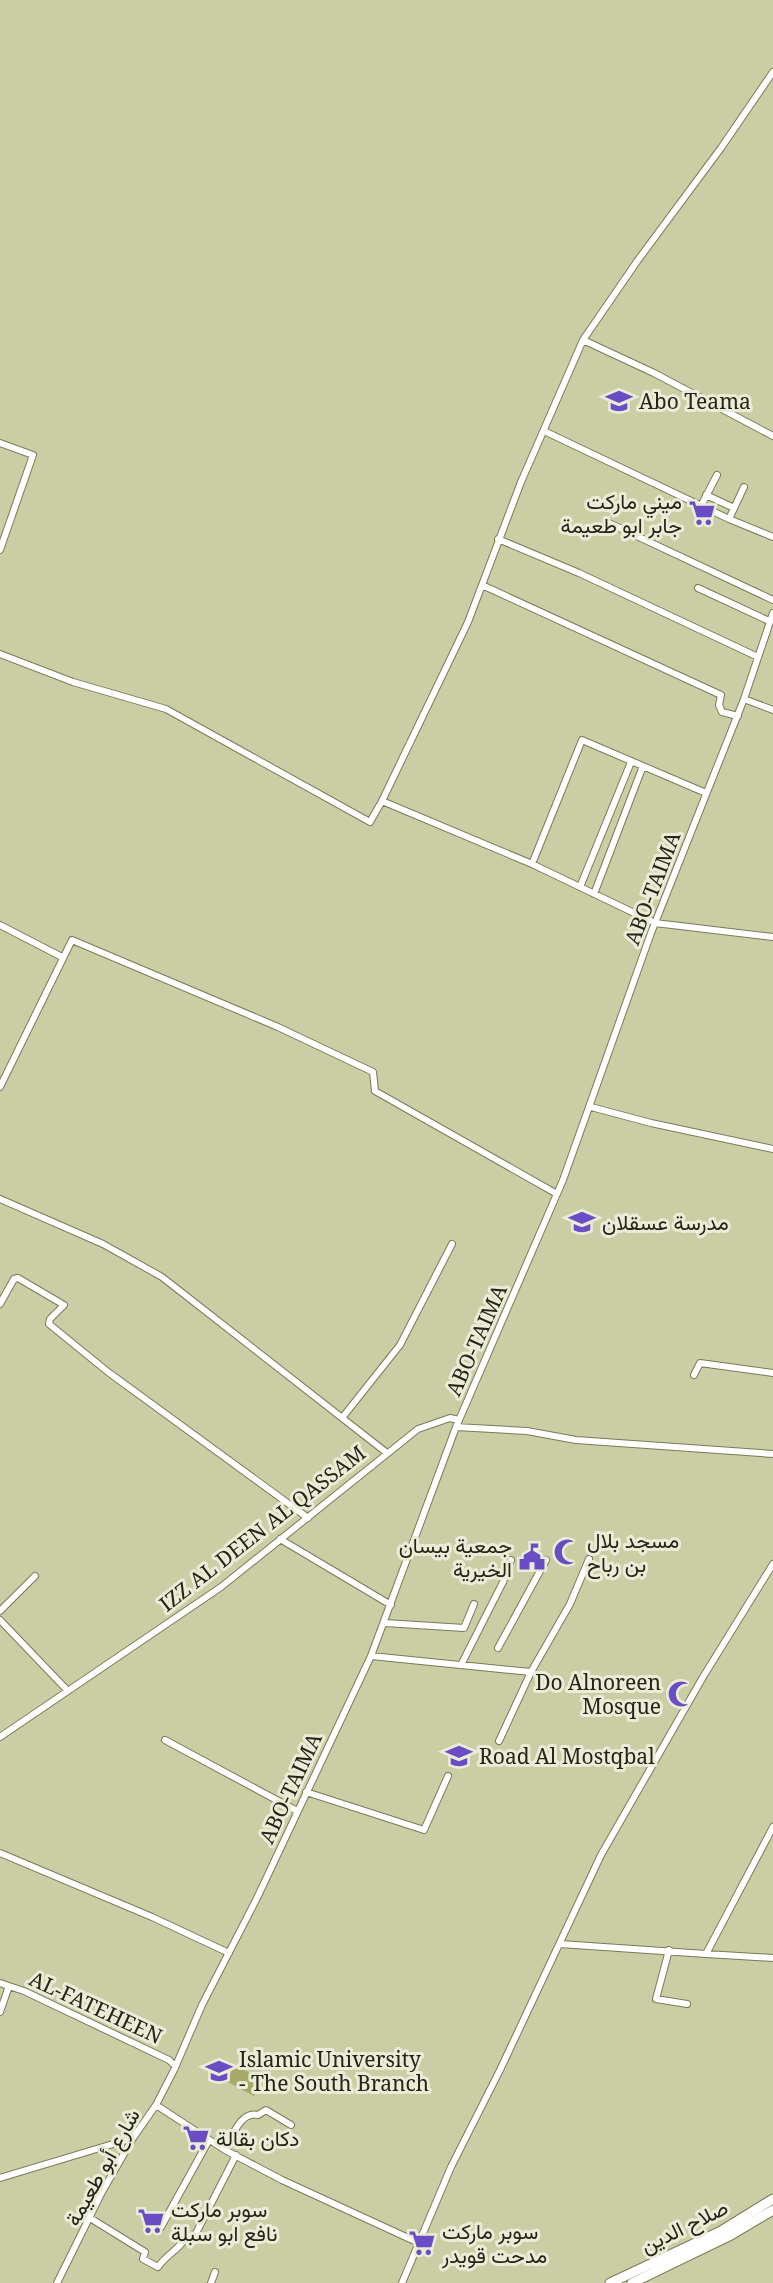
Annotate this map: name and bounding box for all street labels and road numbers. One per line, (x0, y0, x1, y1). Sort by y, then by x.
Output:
street label: ABO-TAIMA (618, 827, 687, 949)
street label: ABO-TAIMA (439, 1280, 513, 1400)
street label: IZZ AL DEEN AL QASSAM (153, 1439, 371, 1617)
street label: ABO-TAIMA (252, 1728, 328, 1848)
street label: AL-FATEHEEN (25, 1964, 167, 2050)
street label: شارع أبو طعيمة (58, 2103, 147, 2231)
street label: صلاح الدين (636, 2193, 733, 2260)

